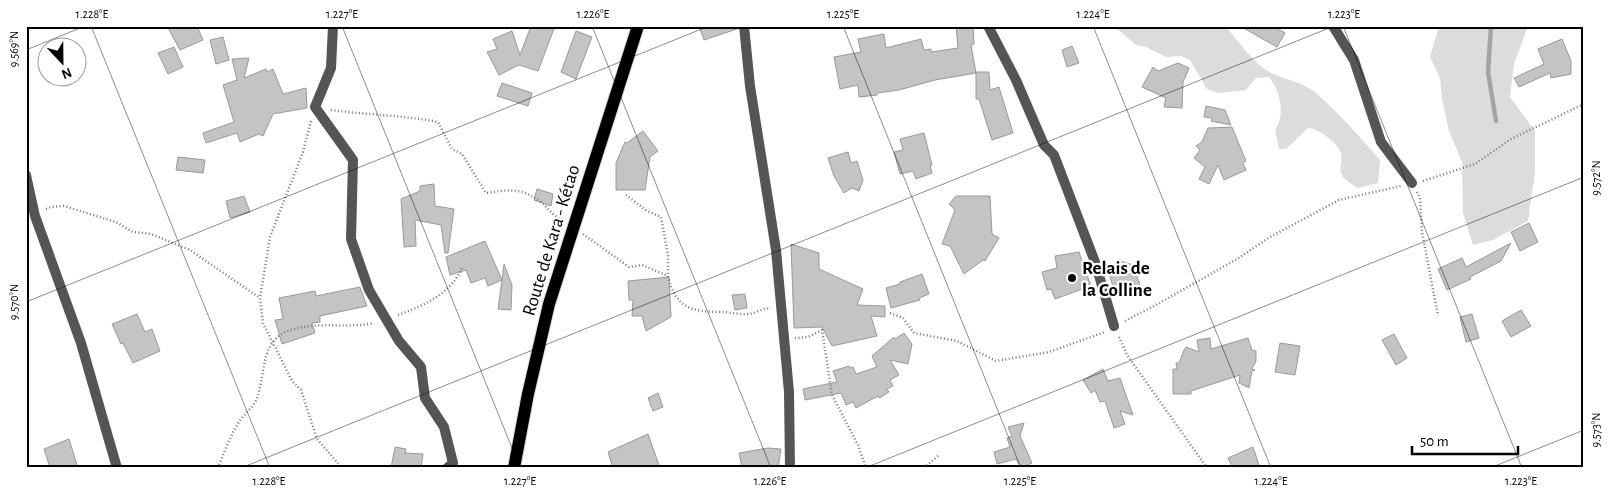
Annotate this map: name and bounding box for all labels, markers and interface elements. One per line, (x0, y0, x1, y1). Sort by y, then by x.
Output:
text: 1.228°E (76, 8, 109, 20)
text: 1.227°E (326, 8, 358, 20)
text: 1.226°E (577, 8, 610, 20)
text: 1.225°E (827, 8, 859, 20)
text: 1.224°E (1077, 8, 1110, 20)
text: 1.223°E (1328, 8, 1360, 20)
text: 9.569°N (8, 31, 20, 67)
north arrow (38, 38, 88, 88)
text: N (59, 65, 74, 81)
text: 9.572°N (1590, 160, 1602, 196)
street label: Route de Kara - Kétao (519, 163, 583, 318)
place label: Relais de la Colline (1082, 259, 1152, 300)
marker: Relais de la Colline (1066, 272, 1078, 284)
text: 9.570°N (8, 284, 20, 320)
text: 9.573°N (1590, 412, 1602, 448)
scale bar (1412, 424, 1519, 456)
text: 50 m (1420, 434, 1449, 449)
text: 1.228°E (253, 475, 286, 487)
text: 1.227°E (504, 475, 536, 487)
text: 1.226°E (754, 475, 787, 487)
text: 1.225°E (1004, 475, 1036, 487)
text: 1.224°E (1255, 475, 1288, 487)
text: 1.223°E (1505, 475, 1537, 487)

